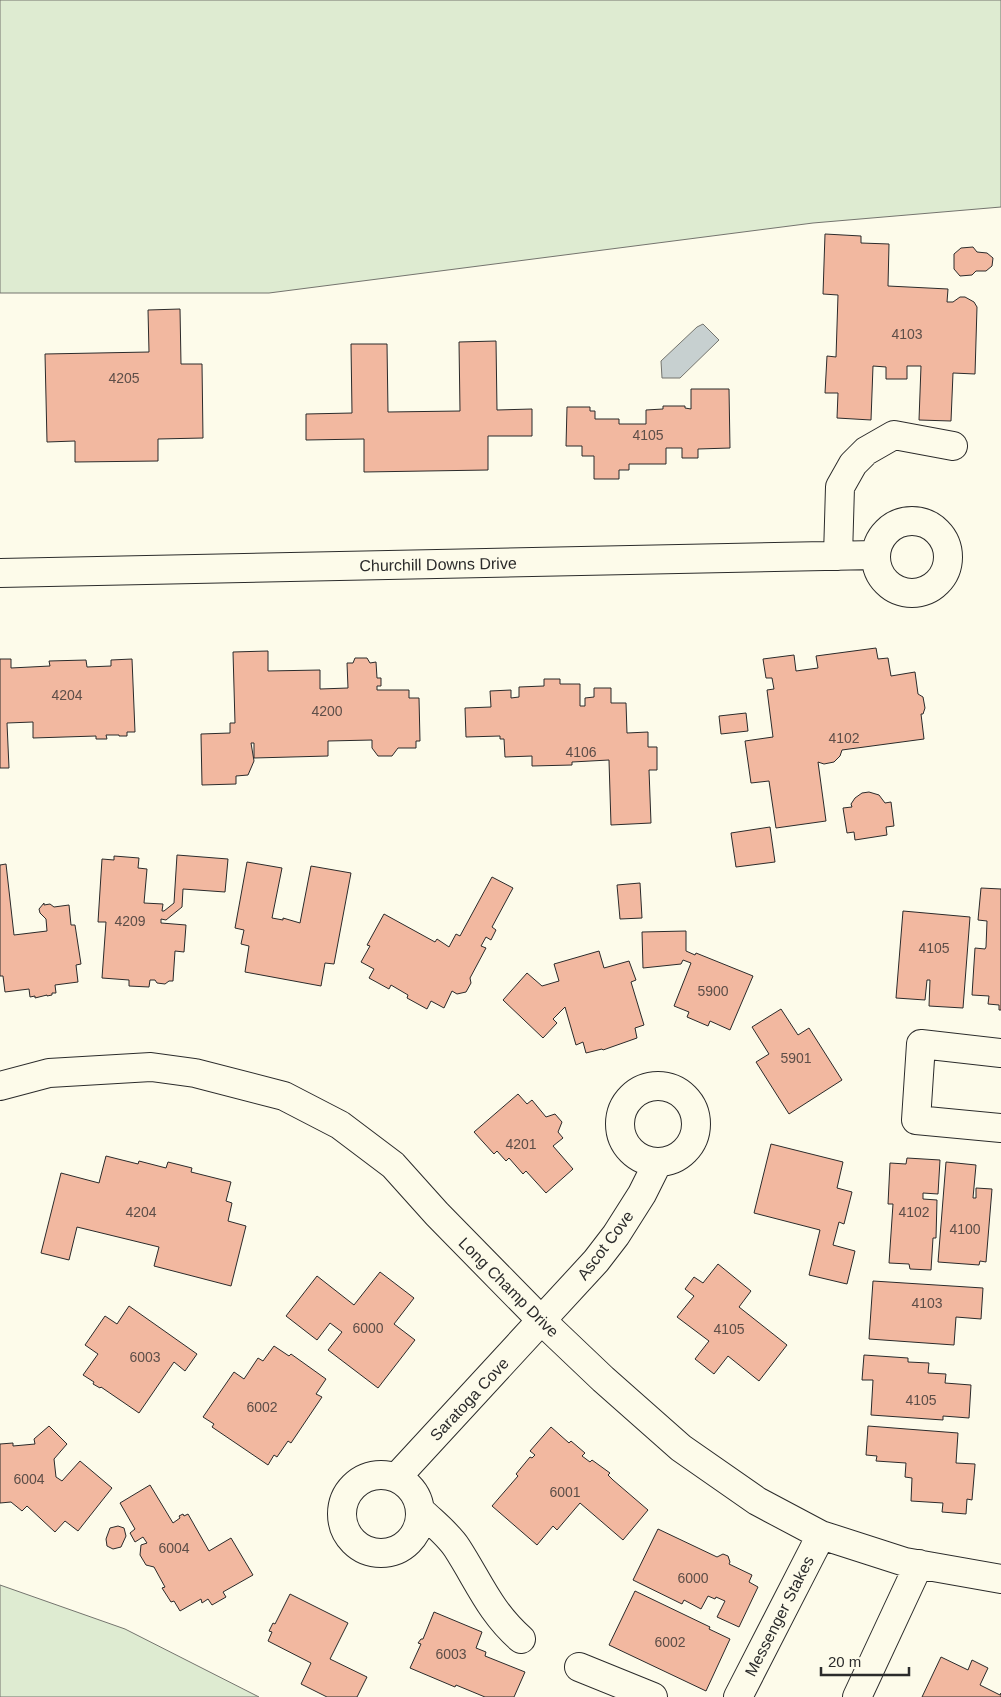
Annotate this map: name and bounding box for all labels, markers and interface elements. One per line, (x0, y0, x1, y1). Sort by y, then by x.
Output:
house number: 4103 (891, 326, 923, 342)
house number: 4205 (108, 370, 140, 386)
house number: 4105 (632, 427, 664, 443)
street label: Churchill Downs Drive (359, 555, 517, 574)
house number: 4204 (51, 687, 83, 703)
house number: 4200 (311, 703, 343, 719)
house number: 4102 (828, 730, 860, 746)
house number: 4106 (565, 744, 597, 760)
house number: 4209 (114, 913, 146, 929)
house number: 4105 (918, 940, 950, 956)
house number: 5900 (697, 983, 729, 999)
house number: 5901 (780, 1050, 812, 1066)
house number: 4201 (505, 1136, 537, 1152)
house number: 4204 (125, 1204, 157, 1220)
house number: 4102 (898, 1204, 930, 1220)
street label: Ascot Cove (574, 1207, 637, 1283)
house number: 4100 (949, 1221, 981, 1237)
street label: Long Champ Drive (455, 1234, 562, 1341)
house number: 4103 (911, 1295, 943, 1311)
house number: 6000 (352, 1320, 384, 1336)
house number: 4105 (713, 1321, 745, 1337)
house number: 6003 (129, 1349, 161, 1365)
street label: Saratoga Cove (427, 1354, 512, 1444)
house number: 4105 (905, 1392, 937, 1408)
house number: 6002 (246, 1399, 278, 1415)
house number: 6004 (13, 1471, 45, 1487)
house number: 6001 (549, 1484, 581, 1500)
house number: 6004 (158, 1540, 190, 1556)
street label: Messenger Stakes (742, 1553, 817, 1679)
house number: 6000 (677, 1570, 709, 1586)
house number: 6002 (654, 1634, 686, 1650)
scale bar (821, 1644, 908, 1676)
house number: 6003 (435, 1646, 467, 1662)
text: 20 m (828, 1653, 861, 1670)

